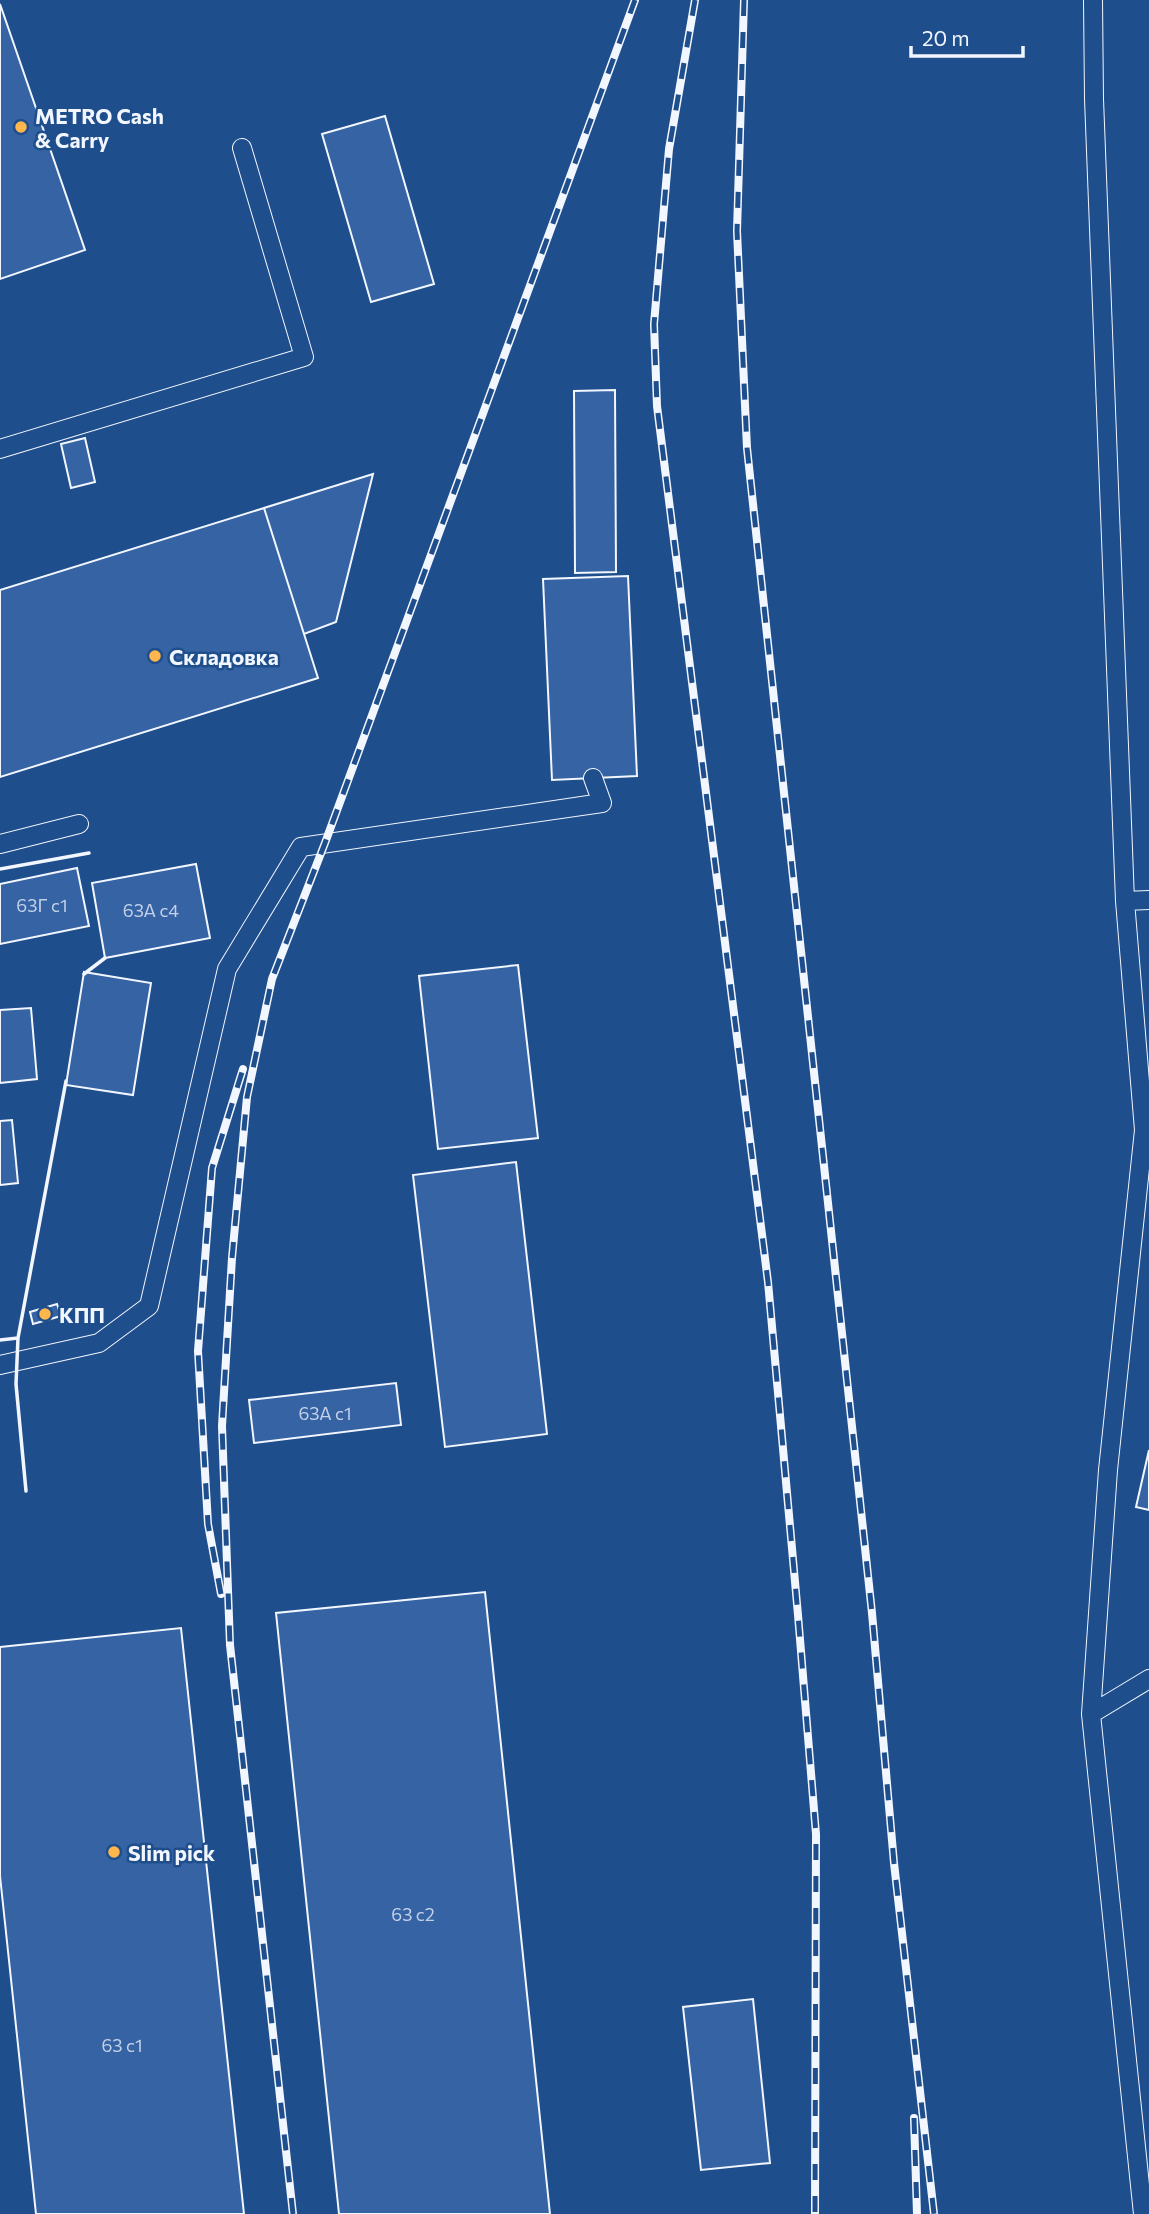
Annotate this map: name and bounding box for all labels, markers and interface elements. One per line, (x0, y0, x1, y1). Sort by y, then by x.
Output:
scale bar (911, 14, 1023, 58)
text: 20 m (922, 25, 970, 50)
place label: METRO Cash & Carry (35, 103, 164, 152)
marker: METRO Cash & Carry (13, 119, 29, 135)
place label: Складовка (169, 644, 279, 669)
marker: Складовка (147, 648, 163, 664)
house number: 63Г с1 (16, 894, 68, 916)
house number: 63А с4 (123, 899, 179, 921)
place label: КПП (59, 1302, 105, 1327)
marker: КПП (37, 1306, 53, 1322)
house number: 63А с1 (298, 1402, 352, 1424)
place label: Slim pick (128, 1840, 215, 1865)
marker: Slim pick (106, 1844, 122, 1860)
house number: 63 с2 (391, 1903, 435, 1925)
house number: 63 с1 (101, 2034, 143, 2056)

